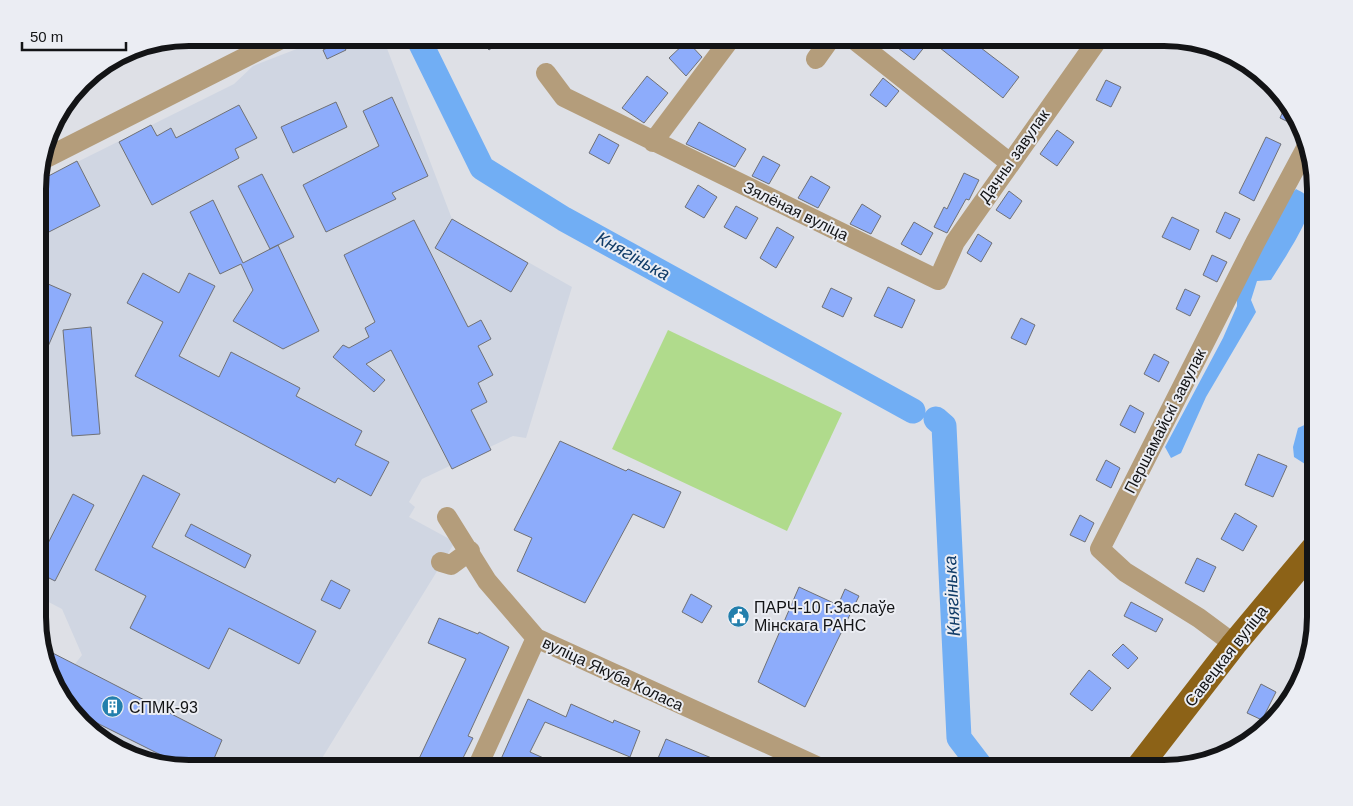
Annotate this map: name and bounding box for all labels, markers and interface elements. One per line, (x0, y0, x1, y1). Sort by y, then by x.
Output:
scale bar (22, 20, 126, 52)
text: 50 m (30, 28, 63, 45)
street label: Дачны завулак (976, 105, 1053, 206)
street label: Зялёная вуліца (741, 178, 851, 244)
water label: Княгінька (593, 228, 673, 284)
street label: Першамайскі завулак (1121, 345, 1209, 496)
water label: Княгінька (940, 555, 964, 637)
place label: ПАРЧ-10 г.Заслаўе Мінскага РАНС (754, 599, 895, 634)
street label: Савецкая вуліца (1181, 602, 1271, 710)
public building icon: ПАРЧ-10 г.Заслаўе Мінскага РАНС (726, 604, 750, 628)
street label: вуліца Якуба Коласа (540, 634, 686, 714)
building icon: СПМК-93 (101, 695, 125, 719)
place label: СПМК-93 (129, 699, 198, 716)

